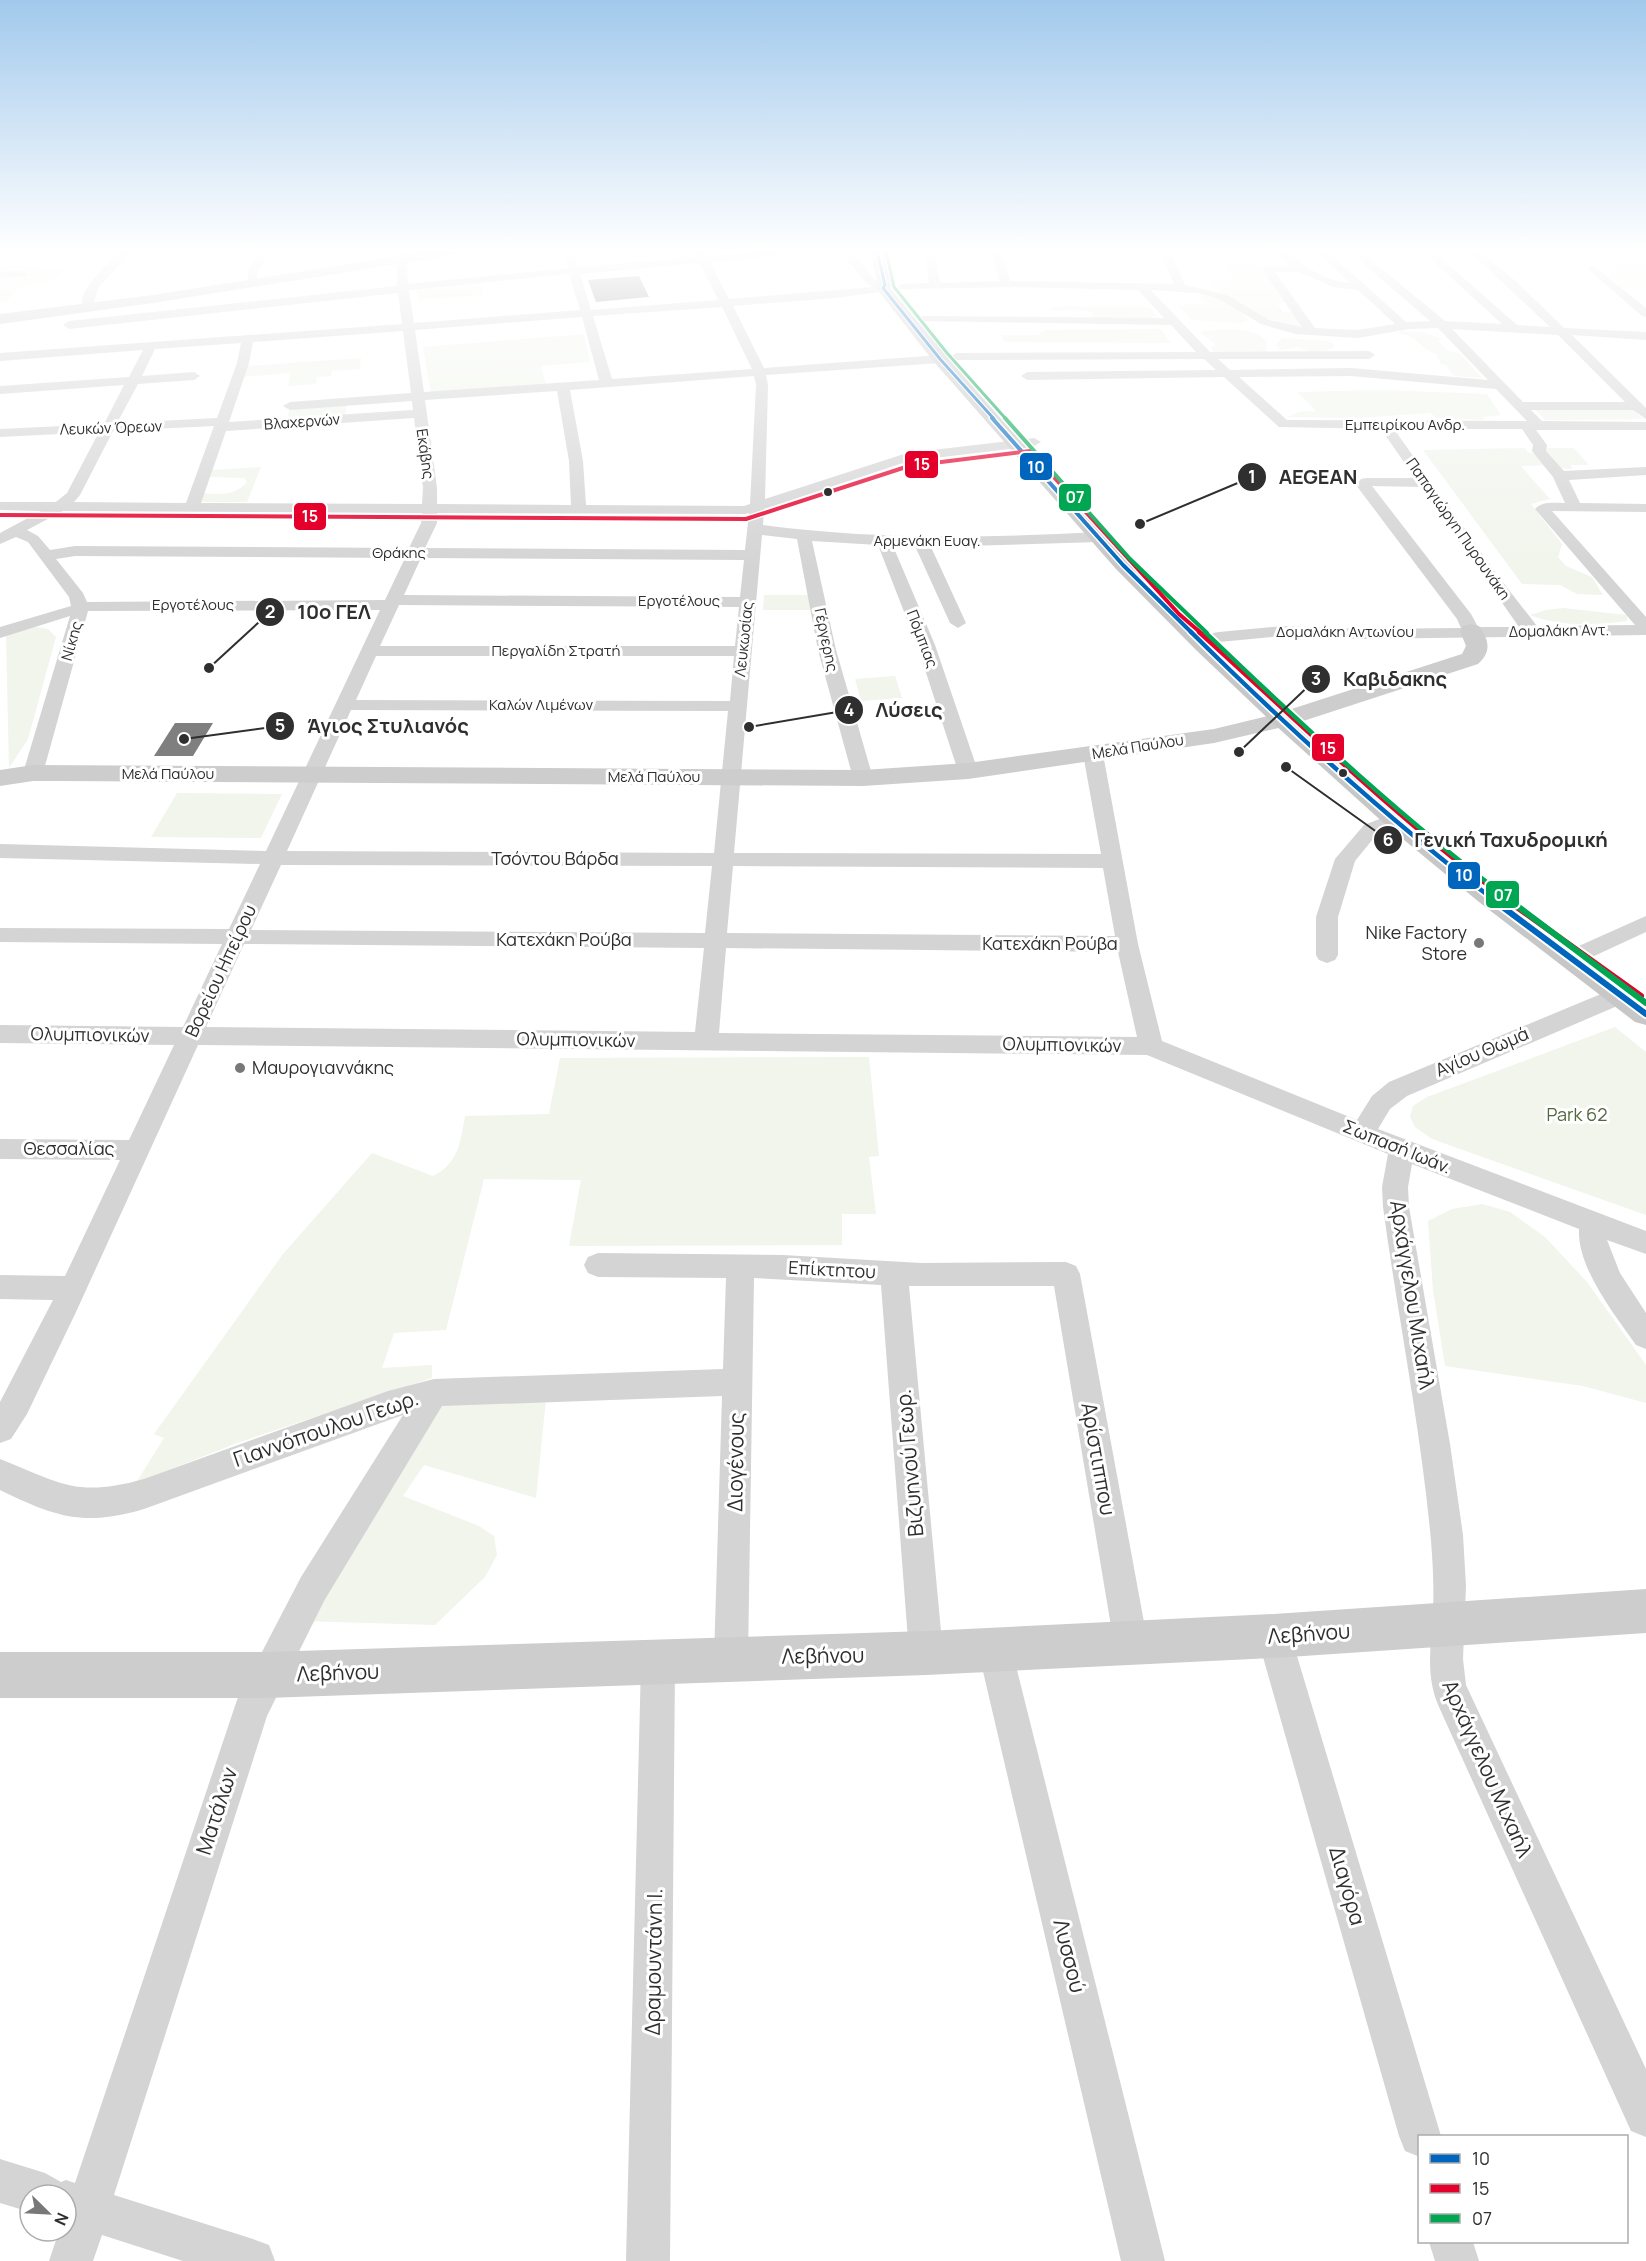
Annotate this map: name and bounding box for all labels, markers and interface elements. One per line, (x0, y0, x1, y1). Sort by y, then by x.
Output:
street label: Βλαχερνών (263, 408, 341, 435)
street label: Εμπειρίκου Ανδρ. (1345, 414, 1465, 435)
street label: Λευκών Όρεων (59, 415, 163, 440)
street label: Εκάβης (412, 427, 439, 480)
line badge: 15 (904, 450, 939, 479)
line badge: 10 (1019, 452, 1053, 481)
text: 15 (914, 453, 930, 475)
street label: Παπαγιώργη Πυρουνάκη (1401, 453, 1516, 604)
text: 10 (1027, 456, 1045, 478)
callout: AEGEAN (1237, 458, 1370, 496)
text: AEGEAN (1279, 463, 1357, 490)
text: 1 (1248, 464, 1256, 488)
line badge: 07 (1058, 483, 1092, 512)
unlabelled marker (822, 486, 834, 498)
text: 07 (1065, 486, 1085, 508)
line badge: 15 (293, 502, 327, 531)
text: 15 (302, 505, 318, 527)
street label: Αρμενάκη Ευαγ. (873, 530, 981, 551)
street label: Θράκης (372, 542, 426, 563)
street label: Εργοτέλους (638, 590, 720, 611)
callout: 10ο ΓΕΛ (255, 593, 383, 631)
street label: Εργοτέλους (152, 594, 234, 615)
text: 10ο ΓΕΛ (297, 598, 371, 625)
text: 2 (265, 599, 275, 623)
street label: Λευκωσίας (729, 600, 758, 678)
street label: Γέργερης (810, 606, 843, 674)
street label: Πόμπιας (902, 607, 943, 671)
street label: Νίκης (56, 619, 87, 663)
street label: Δομαλάκη Αντ. (1509, 619, 1609, 642)
street label: Δομαλάκη Αντωνίου (1276, 621, 1414, 642)
street label: Περγαλίδη Στρατή (492, 640, 621, 661)
callout: Καβιδακης (1301, 660, 1459, 698)
text: Καβιδακης (1343, 665, 1447, 692)
text: 3 (1311, 666, 1321, 690)
callout: Λύσεις (834, 691, 955, 729)
street label: Καλών Λιμένων (489, 694, 593, 715)
text: Λύσεις (875, 696, 943, 723)
text: 4 (844, 697, 855, 721)
callout: Άγιος Στυλιανός (265, 707, 481, 745)
text: Άγιος Στυλιανός (307, 712, 469, 739)
text: 5 (275, 713, 285, 737)
street label: Μελά Παύλου (1091, 729, 1185, 764)
line badge: 15 (1311, 733, 1345, 762)
text: 15 (1320, 737, 1336, 759)
street label: Μελά Παύλου (122, 763, 214, 784)
street label: Μελά Παύλου (608, 766, 700, 787)
unlabelled marker (1337, 767, 1349, 779)
callout: Γενική Ταχυδρομική (1373, 821, 1620, 859)
text: Γενική Ταχυδρομική (1414, 826, 1608, 853)
text: 6 (1382, 827, 1394, 851)
street label: Τσόντου Βάρδα (491, 846, 619, 870)
line badge: 10 (1447, 861, 1481, 890)
text: 10 (1455, 864, 1473, 886)
line badge: 07 (1485, 880, 1520, 909)
text: 07 (1493, 884, 1513, 906)
street label: Βορείου Ηπείρου (179, 900, 261, 1041)
place label: Nike Factory Store (1366, 920, 1468, 965)
street label: Κατεχάκη Ρούβα (496, 927, 632, 951)
street label: Κατεχάκη Ρούβα (982, 931, 1118, 955)
marker: Nike Factory Store (1472, 936, 1486, 950)
street label: Ολυμπιονικών (30, 1021, 150, 1047)
street label: Αγίου Θωμά (1431, 1021, 1532, 1082)
street label: Ολυμπιονικών (516, 1026, 636, 1052)
street label: Ολυμπιονικών (1002, 1031, 1122, 1057)
place label: Μαυρογιαννάκης (252, 1055, 394, 1079)
marker: Μαυρογιαννάκης (233, 1061, 247, 1075)
park label: Park 62 (1547, 1102, 1607, 1126)
street label: Σωπασή Ιωάν. (1340, 1113, 1455, 1179)
street label: Θεσσαλίας (23, 1136, 115, 1160)
street label: Αρχάγγελου Μιχαήλ (1384, 1198, 1442, 1392)
street label: Επίκτητου (788, 1255, 876, 1283)
street label: Γιαννόπουλου Γεωρ. (229, 1383, 422, 1473)
street label: Βιζυηνού Γεωρ. (889, 1388, 929, 1538)
street label: Αρίστιππου (1075, 1400, 1123, 1518)
street label: Διογένους (720, 1412, 750, 1512)
street label: Λεβήνου (1267, 1616, 1351, 1650)
street label: Λεβήνου (781, 1640, 865, 1670)
street label: Λεβήνου (296, 1657, 380, 1687)
street label: Αρχάγγελου Μιχαήλ (1436, 1675, 1540, 1862)
street label: Ματάλων (189, 1763, 243, 1858)
street label: Διαγόρα (1323, 1843, 1373, 1928)
street label: Δραμουντάνη Ι. (638, 1888, 668, 2036)
street label: Λυσσού (1047, 1916, 1093, 1995)
legend (1418, 2135, 1628, 2243)
text: 10 (1472, 2146, 1490, 2170)
text: 15 (1472, 2176, 1489, 2200)
north arrow (18, 2183, 78, 2243)
text: 07 (1472, 2206, 1492, 2230)
text: N (49, 2209, 74, 2229)

